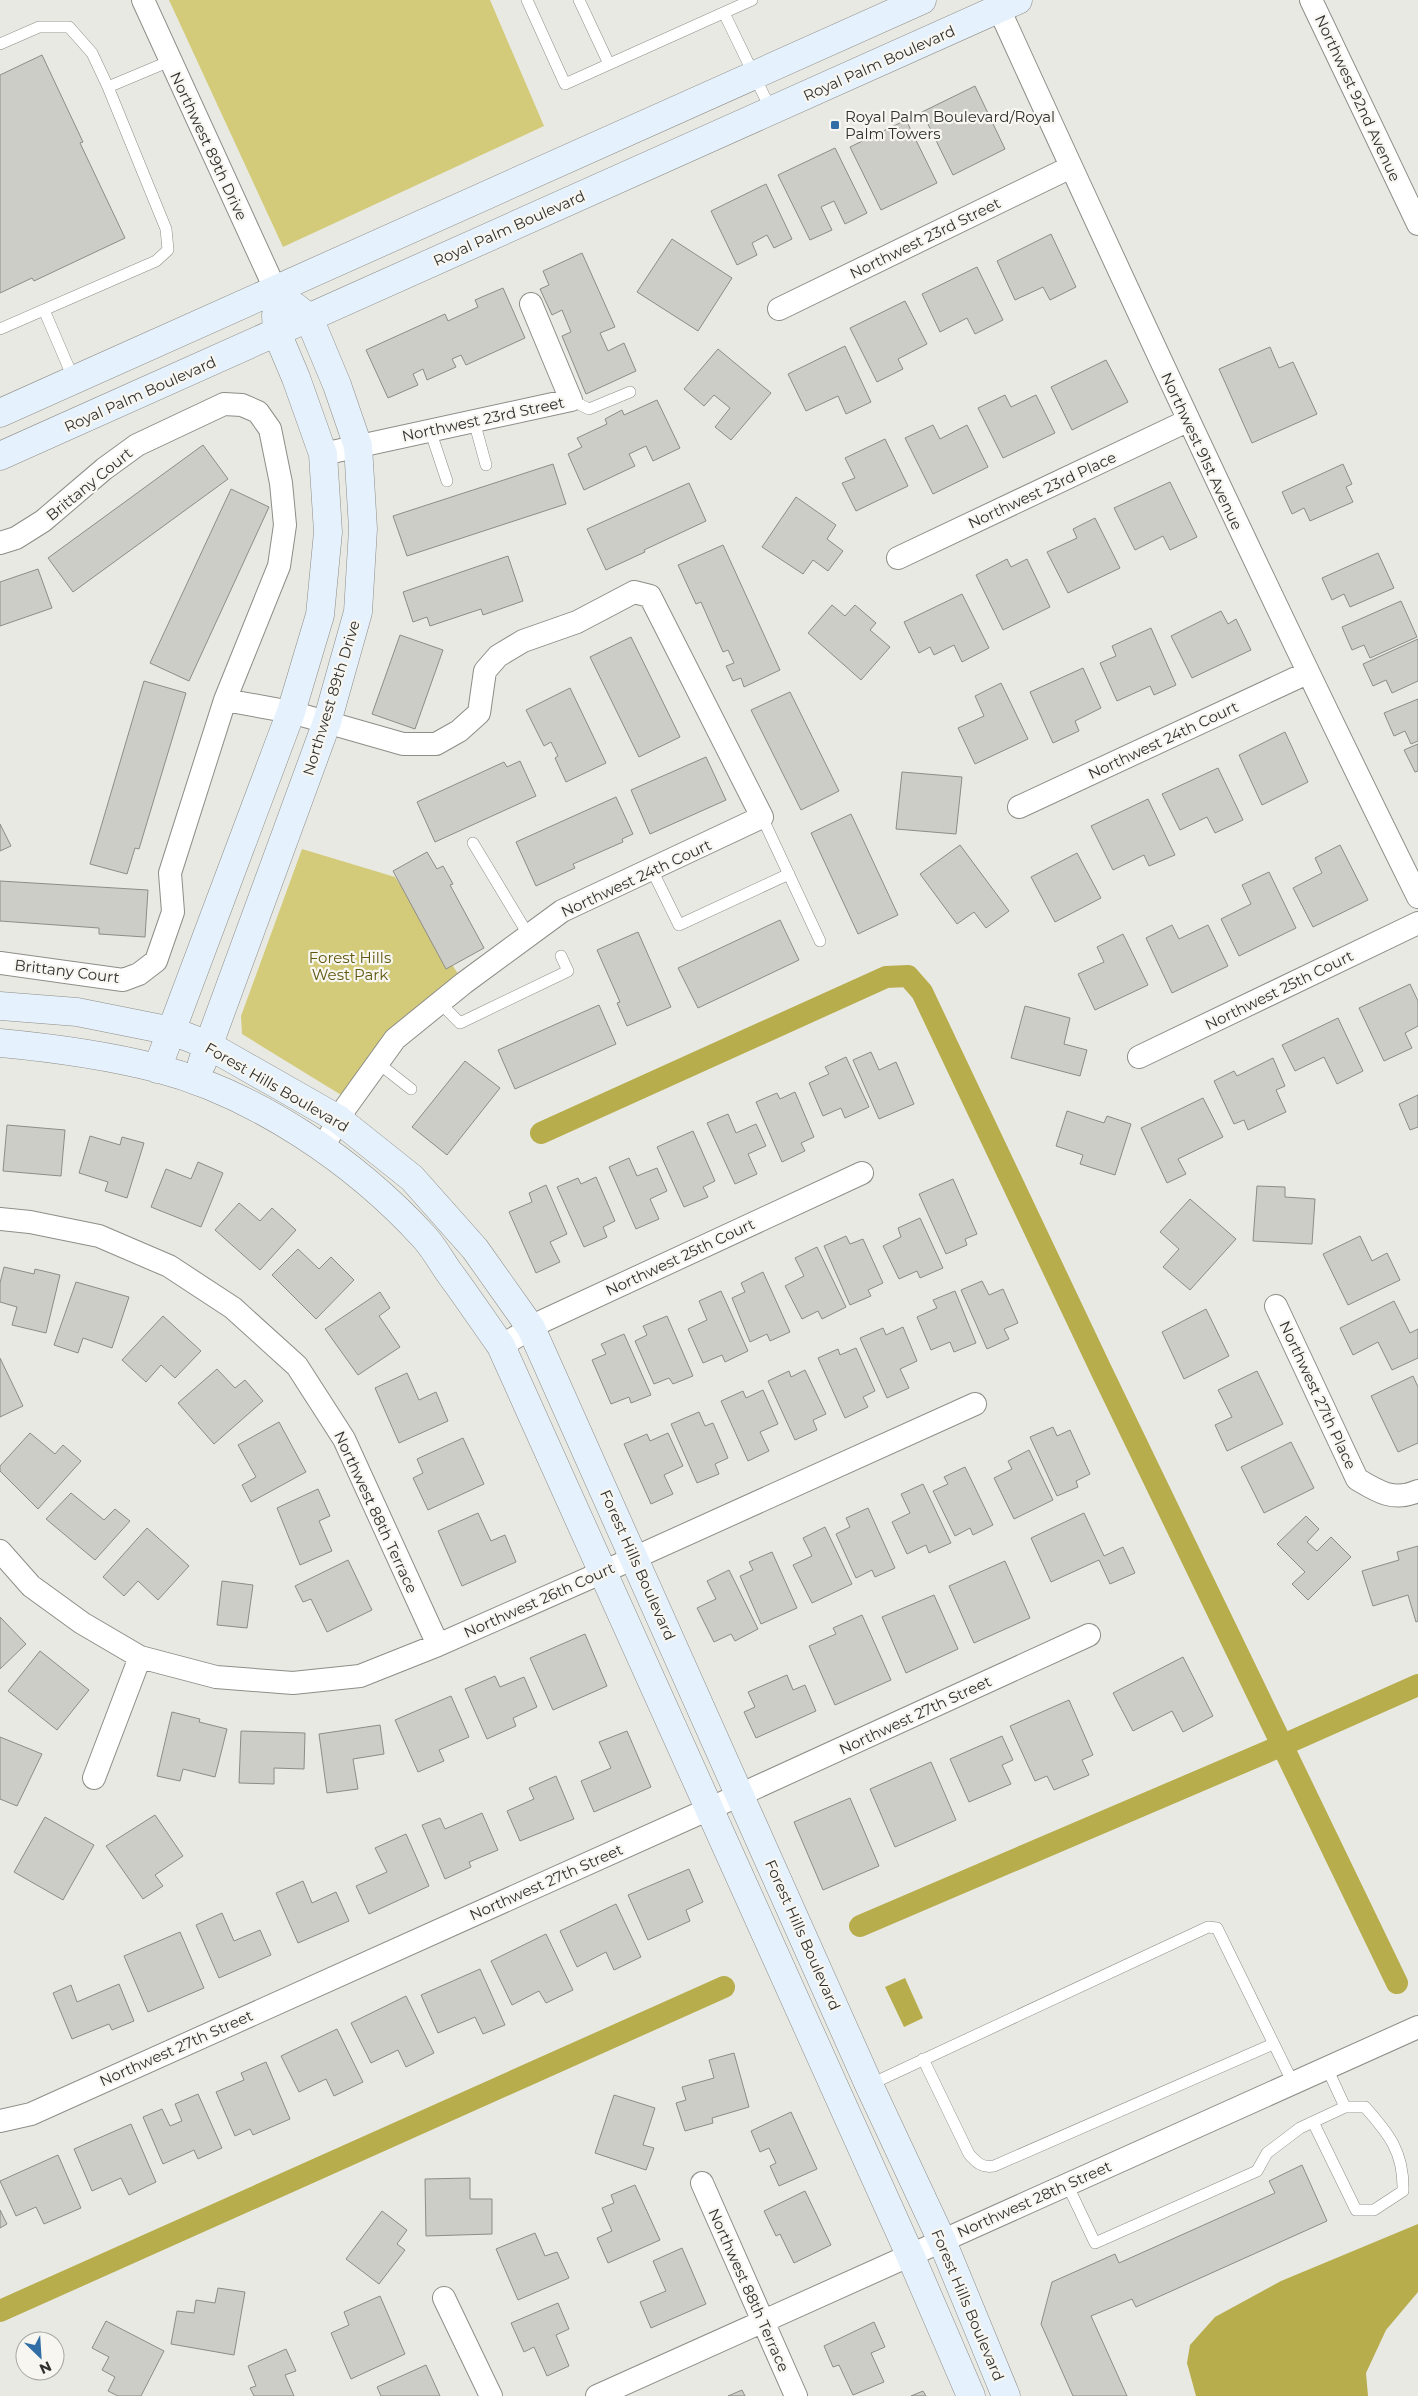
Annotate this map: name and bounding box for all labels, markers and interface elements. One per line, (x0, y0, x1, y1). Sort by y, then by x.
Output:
street label: Northwest 92nd Avenue (1311, 12, 1405, 184)
street label: Royal Palm Boulevard (800, 21, 958, 105)
street label: Northwest 89th Drive (166, 69, 252, 223)
place label: Royal Palm Boulevard/Royal Palm Towers (845, 107, 1055, 143)
marker: Royal Palm Boulevard/Royal Palm Towers (829, 119, 841, 131)
street label: Royal Palm Boulevard (430, 186, 588, 270)
street label: Northwest 23rd Street (846, 193, 1004, 283)
street label: Royal Palm Boulevard (61, 352, 219, 436)
street label: Northwest 91st Avenue (1157, 369, 1247, 533)
street label: Northwest 23rd Street (400, 392, 566, 446)
street label: Brittany Court (42, 443, 136, 525)
street label: Northwest 23rd Place (965, 447, 1119, 533)
street label: Northwest 89th Drive (298, 618, 364, 778)
street label: Northwest 24th Court (1085, 697, 1241, 783)
street label: Northwest 24th Court (558, 835, 714, 921)
street label: Northwest 25th Court (1202, 946, 1356, 1034)
park label: Forest Hills West Park (309, 948, 391, 984)
street label: Brittany Court (13, 955, 121, 987)
street label: Forest Hills Boulevard (202, 1038, 352, 1136)
street label: Northwest 25th Court (602, 1214, 758, 1300)
street label: Northwest 27th Place (1275, 1318, 1361, 1472)
street label: Northwest 88th Terrace (330, 1428, 422, 1596)
street label: Forest Hills Boulevard (596, 1487, 680, 1643)
street label: Northwest 26th Court (461, 1558, 617, 1642)
street label: Northwest 27th Street (836, 1671, 994, 1759)
street label: Northwest 27th Street (466, 1840, 626, 1924)
street label: Forest Hills Boulevard (761, 1857, 845, 2013)
street label: Northwest 27th Street (96, 2006, 256, 2090)
street label: Northwest 28th Street (954, 2156, 1114, 2242)
street label: Northwest 88th Terrace (704, 2205, 794, 2375)
street label: Forest Hills Boulevard (927, 2226, 1009, 2384)
north arrow (15, 2331, 65, 2381)
text: N (37, 2357, 54, 2378)

